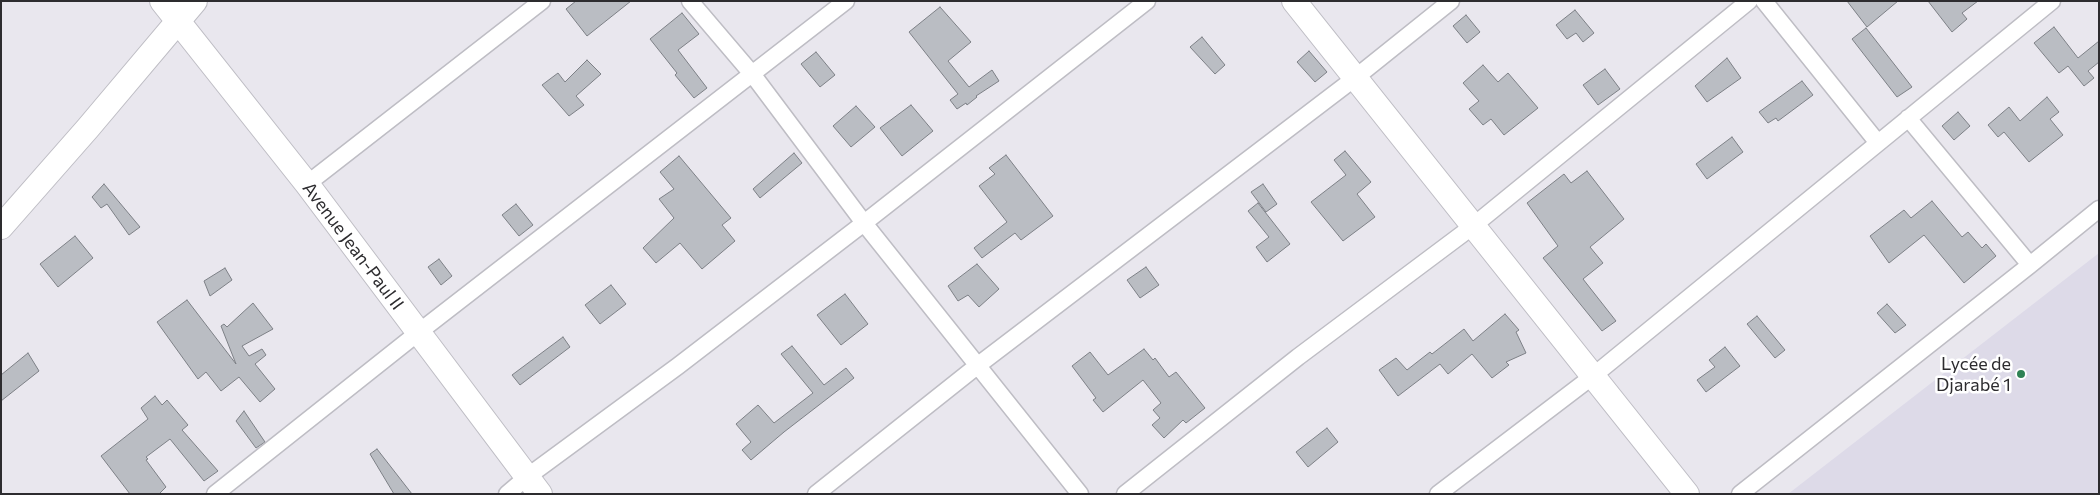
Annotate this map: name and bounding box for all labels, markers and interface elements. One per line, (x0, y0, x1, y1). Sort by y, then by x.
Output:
street label: Avenue Jean-Paul II (298, 178, 408, 314)
place label: Lycée de Djarabé 1 (1936, 353, 2011, 396)
marker: Lycée de Djarabé 1 (2015, 368, 2027, 380)

